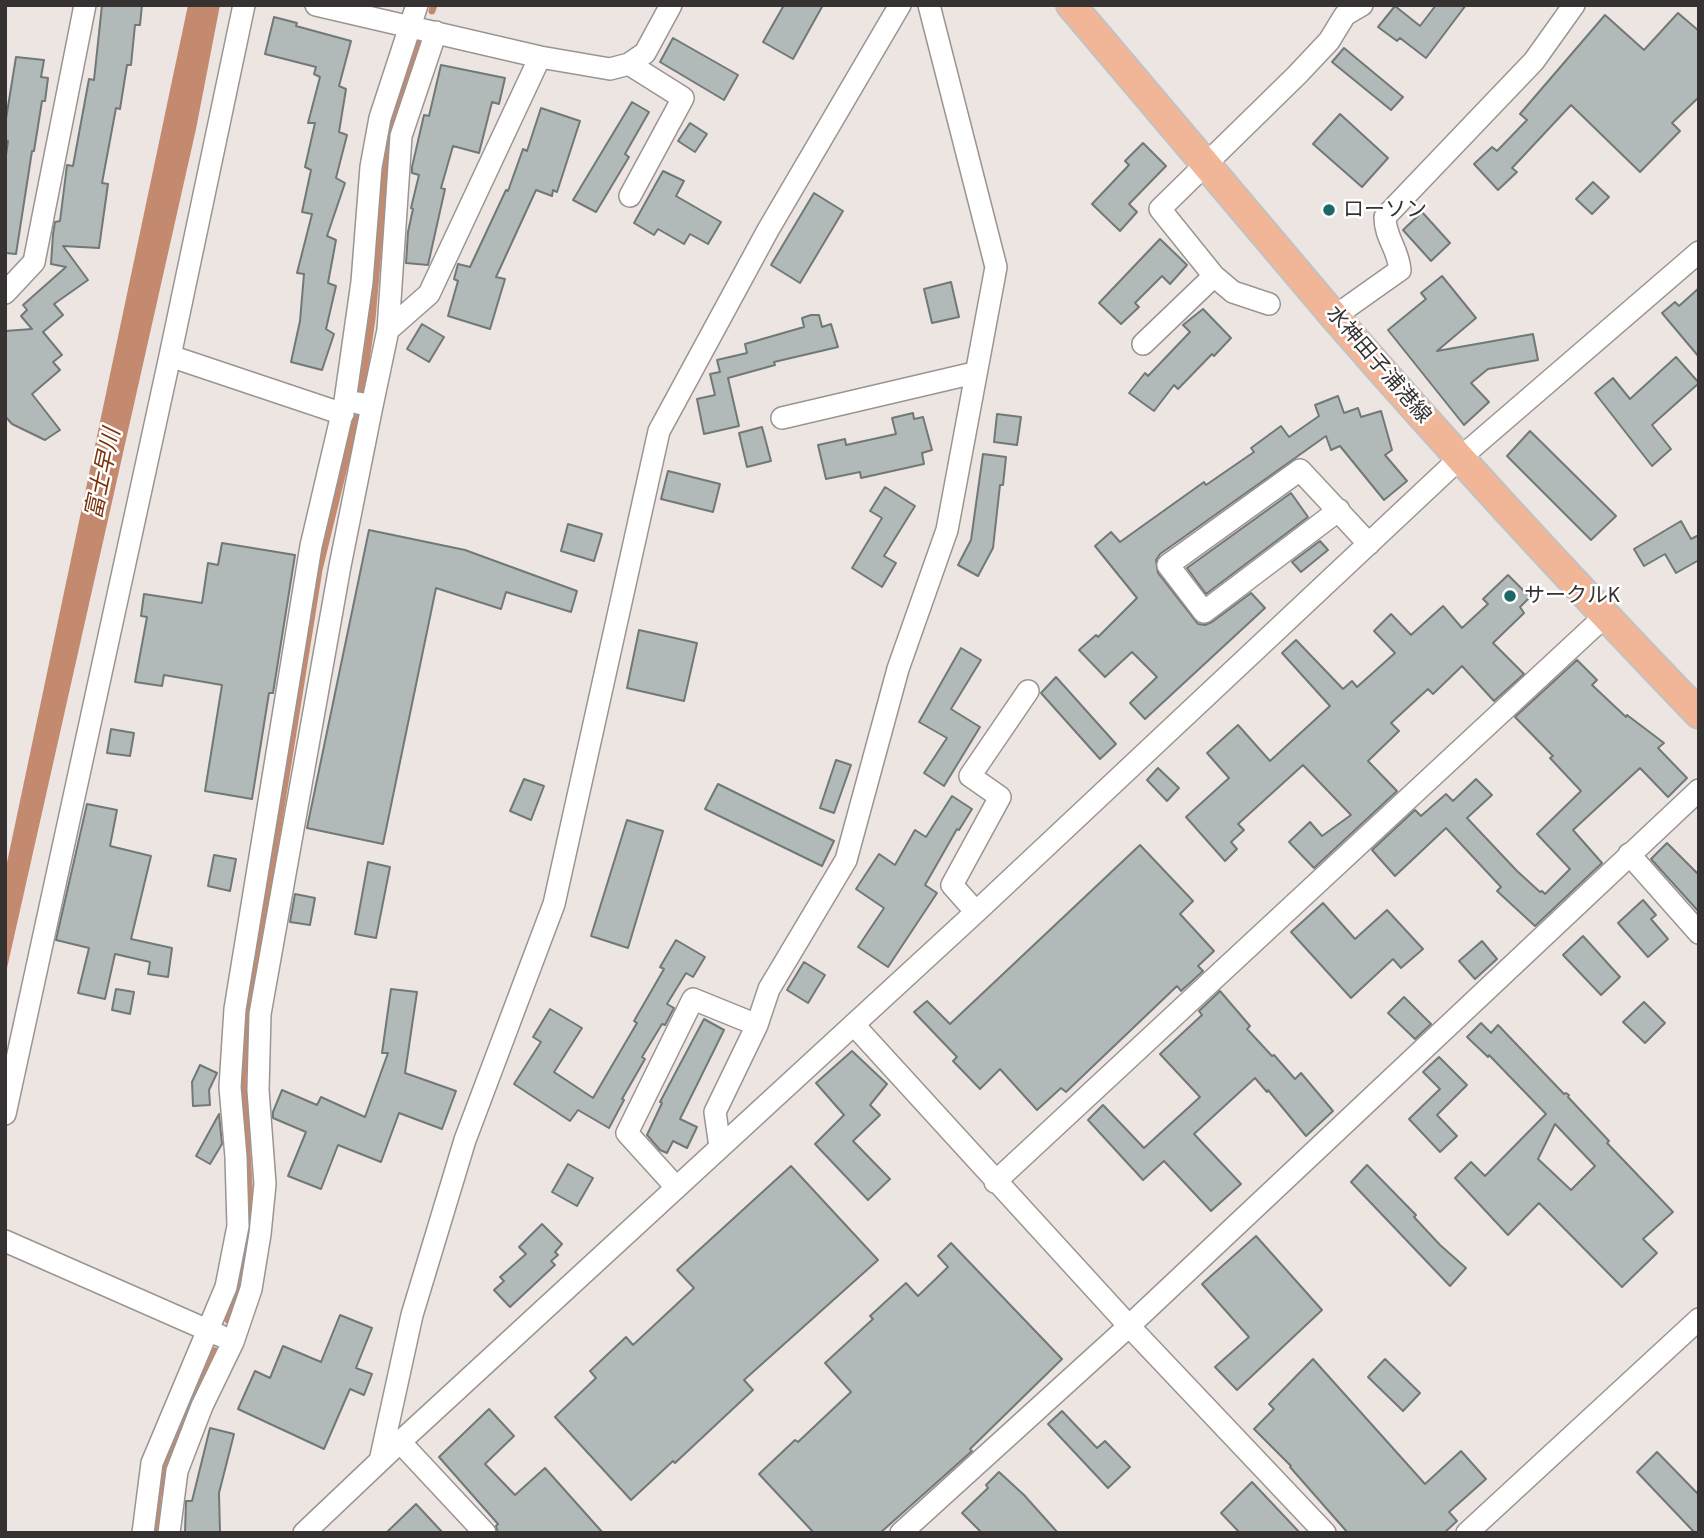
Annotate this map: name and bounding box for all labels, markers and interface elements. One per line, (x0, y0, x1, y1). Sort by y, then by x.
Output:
place label: ローソン (1343, 197, 1427, 223)
marker: ローソン (1321, 202, 1337, 218)
street label: 水神田子浦港線 (1320, 301, 1436, 429)
water label: 富士早川 (81, 426, 127, 522)
place label: サークルK (1524, 583, 1620, 609)
marker: サークルK (1502, 588, 1518, 604)

